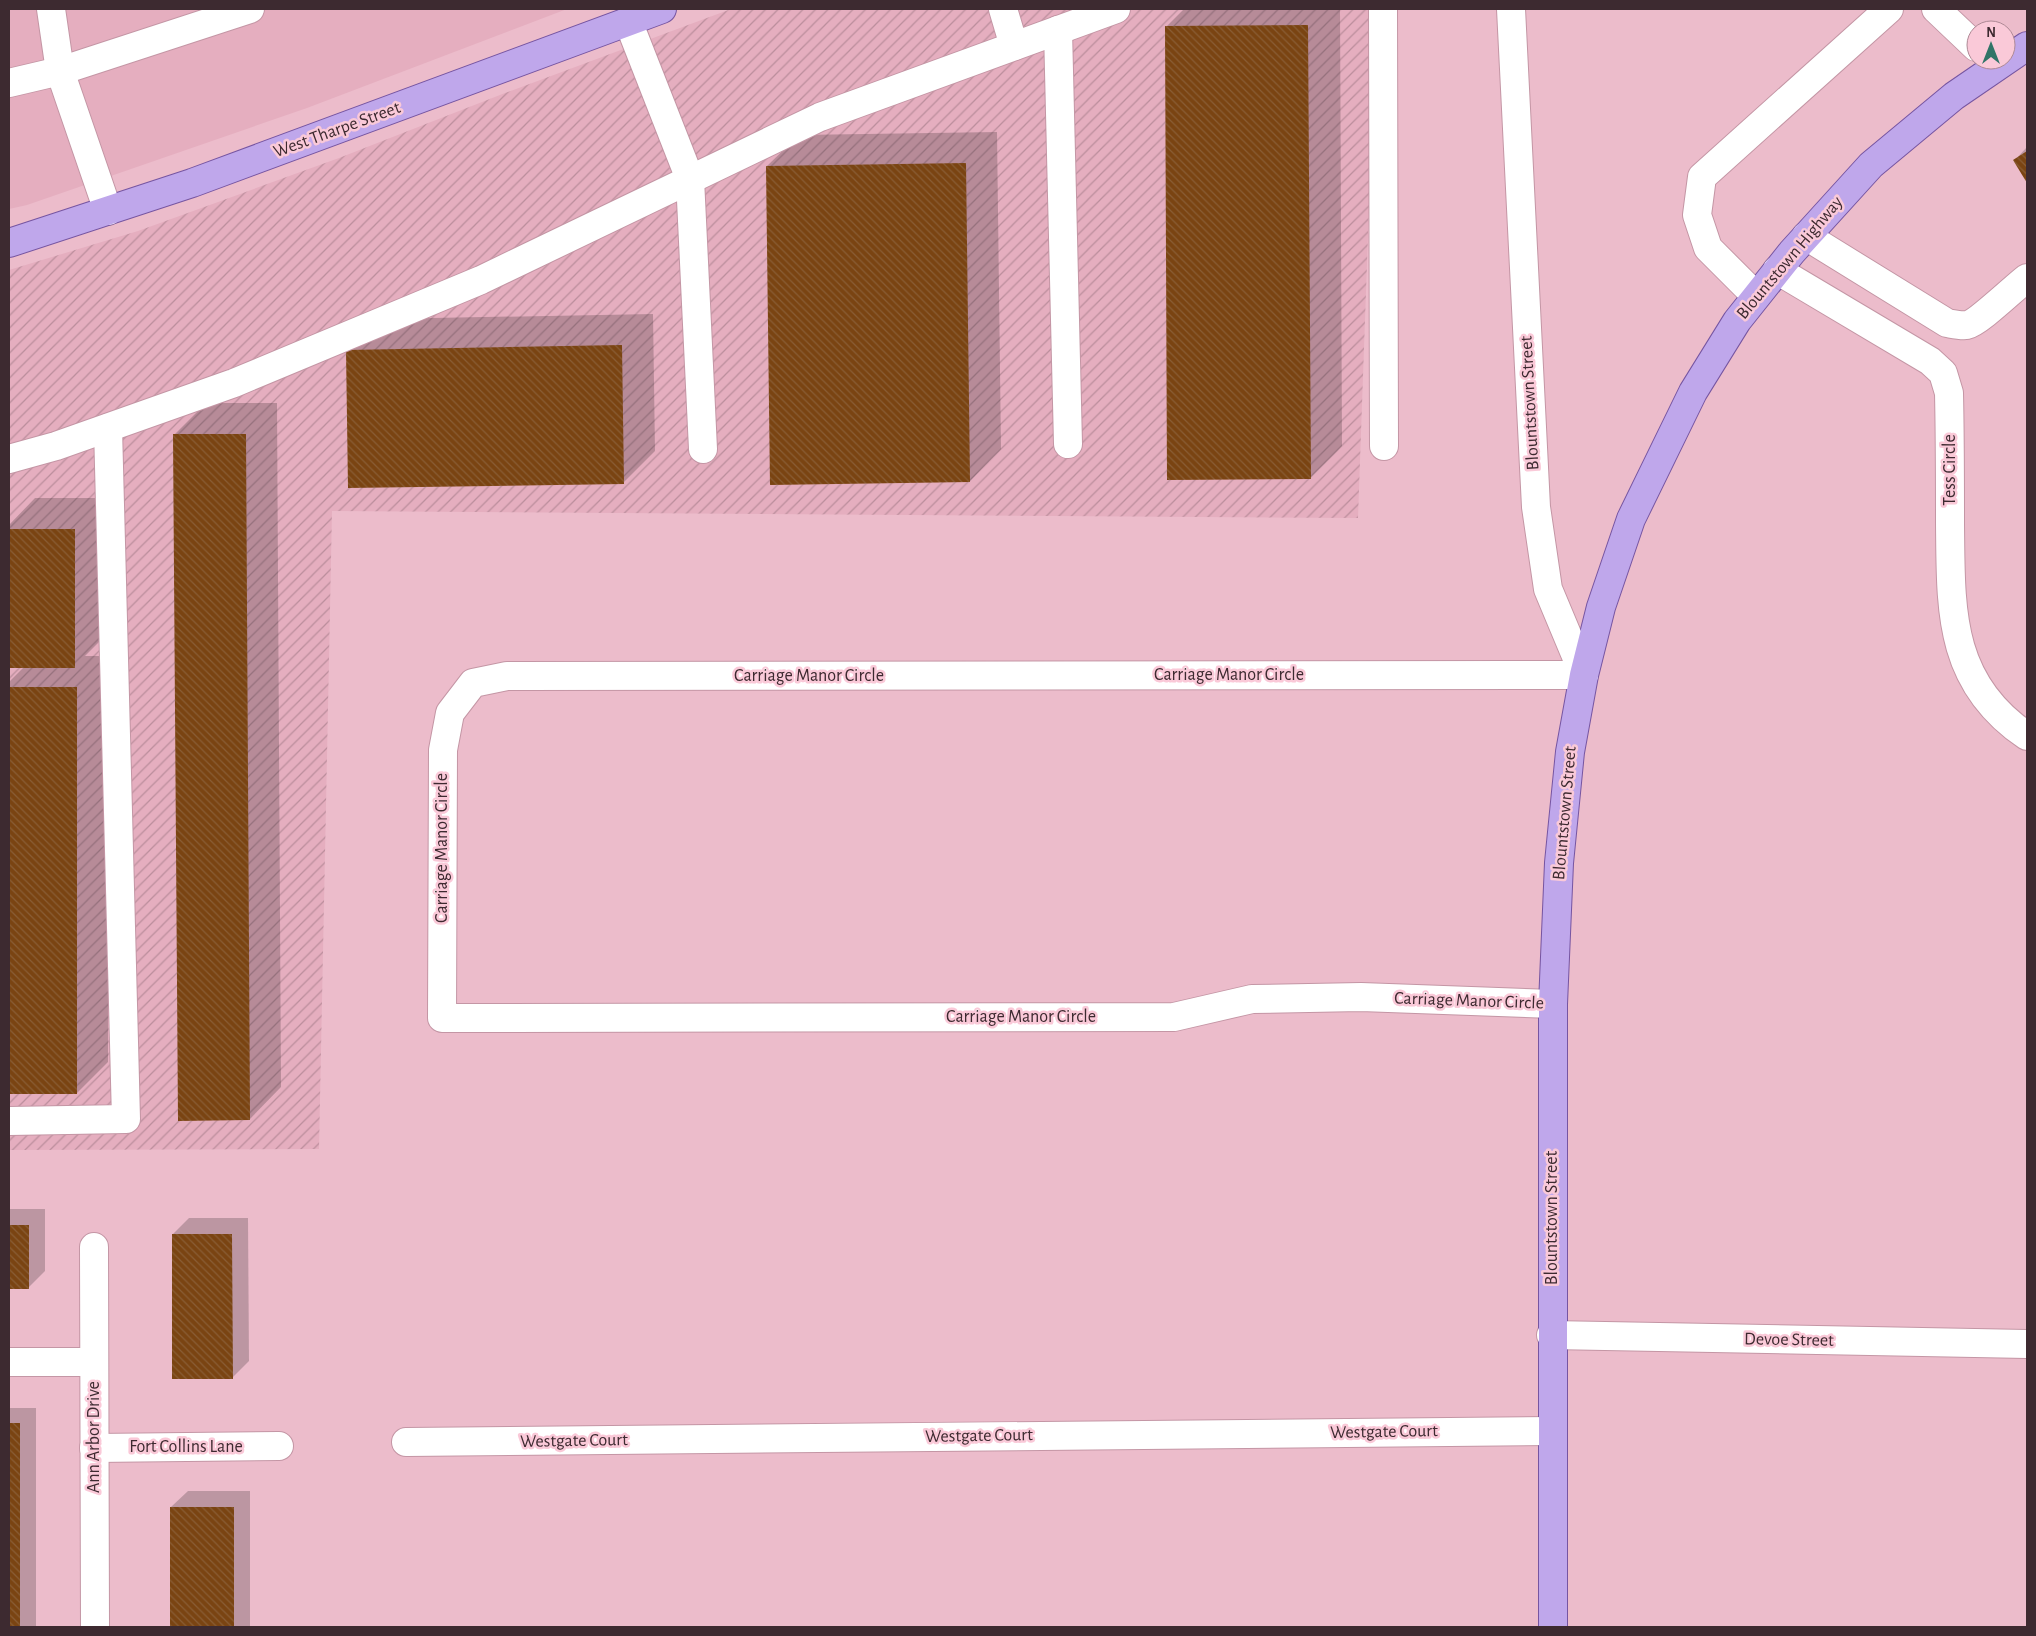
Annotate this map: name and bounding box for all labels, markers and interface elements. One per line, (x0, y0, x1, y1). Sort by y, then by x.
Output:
north arrow (1966, 20, 2016, 70)
text: N (1986, 26, 1996, 40)
street label: West Tharpe Street (271, 99, 403, 161)
street label: Blountstown Highway (1734, 193, 1847, 323)
street label: Blountstown Street (1517, 335, 1543, 471)
street label: Tess Circle (1941, 434, 1959, 506)
street label: Carriage Manor Circle (1154, 666, 1304, 684)
street label: Carriage Manor Circle (734, 667, 884, 685)
street label: Blountstown Street (1550, 745, 1580, 881)
street label: Carriage Manor Circle (433, 773, 451, 923)
street label: Carriage Manor Circle (1394, 989, 1544, 1013)
street label: Carriage Manor Circle (946, 1008, 1096, 1026)
street label: Blountstown Street (1543, 1151, 1561, 1285)
street label: Devoe Street (1744, 1330, 1834, 1350)
street label: Ann Arbor Drive (85, 1381, 103, 1493)
street label: Westgate Court (1330, 1422, 1438, 1442)
street label: Westgate Court (925, 1426, 1033, 1446)
street label: Westgate Court (520, 1431, 628, 1451)
street label: Fort Collins Lane (129, 1438, 243, 1456)

